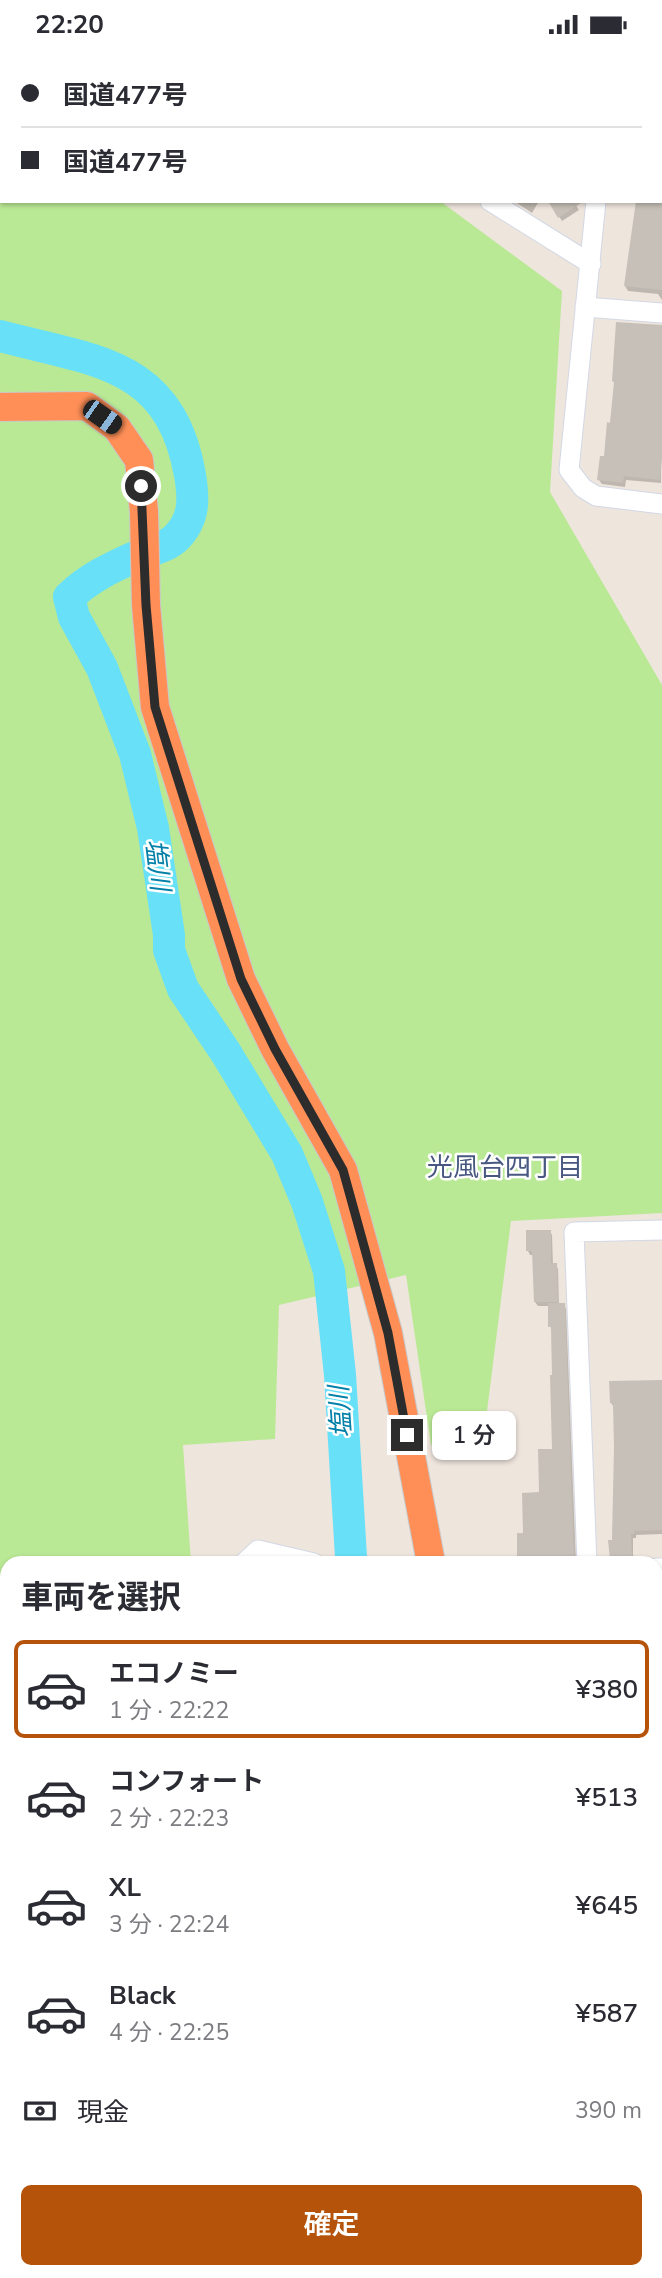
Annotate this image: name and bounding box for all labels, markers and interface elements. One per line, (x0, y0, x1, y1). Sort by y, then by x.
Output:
text: 22:20 (35, 7, 104, 42)
text: 国道477号 (63, 78, 188, 113)
text: 国道477号 (63, 145, 188, 180)
car (79, 396, 126, 438)
route start (125, 470, 157, 502)
water label: 塩川 (137, 837, 178, 896)
district label: 光風台四丁目 (427, 1150, 583, 1185)
water label: 塩川 (321, 1382, 360, 1439)
callout: 1 分 (432, 1411, 516, 1459)
route end (391, 1419, 423, 1451)
text: 1 分 (453, 1420, 495, 1451)
text: 車両を選択 (21, 1576, 181, 1619)
text: エコノミー (109, 1656, 239, 1691)
icon: car (25, 1658, 88, 1721)
text: ¥380 (576, 1672, 638, 1707)
text: 1 分 · 22:22 (109, 1695, 229, 1726)
text: コンフォート (109, 1764, 264, 1799)
icon: car (25, 1766, 88, 1829)
text: ¥513 (576, 1780, 638, 1815)
text: 2 分 · 22:23 (109, 1803, 229, 1834)
text: XL (109, 1870, 141, 1905)
icon: car (25, 1874, 88, 1937)
text: ¥645 (576, 1888, 638, 1923)
text: 3 分 · 22:24 (109, 1909, 229, 1940)
text: Black (109, 1978, 176, 2013)
icon: car (25, 1982, 88, 2045)
text: ¥587 (576, 1996, 638, 2031)
text: 4 分 · 22:25 (109, 2017, 229, 2048)
icon: cash (21, 2092, 59, 2130)
text: 現金 (77, 2095, 129, 2130)
text: 390 m (575, 2095, 642, 2126)
button: 確定 (21, 2185, 642, 2265)

